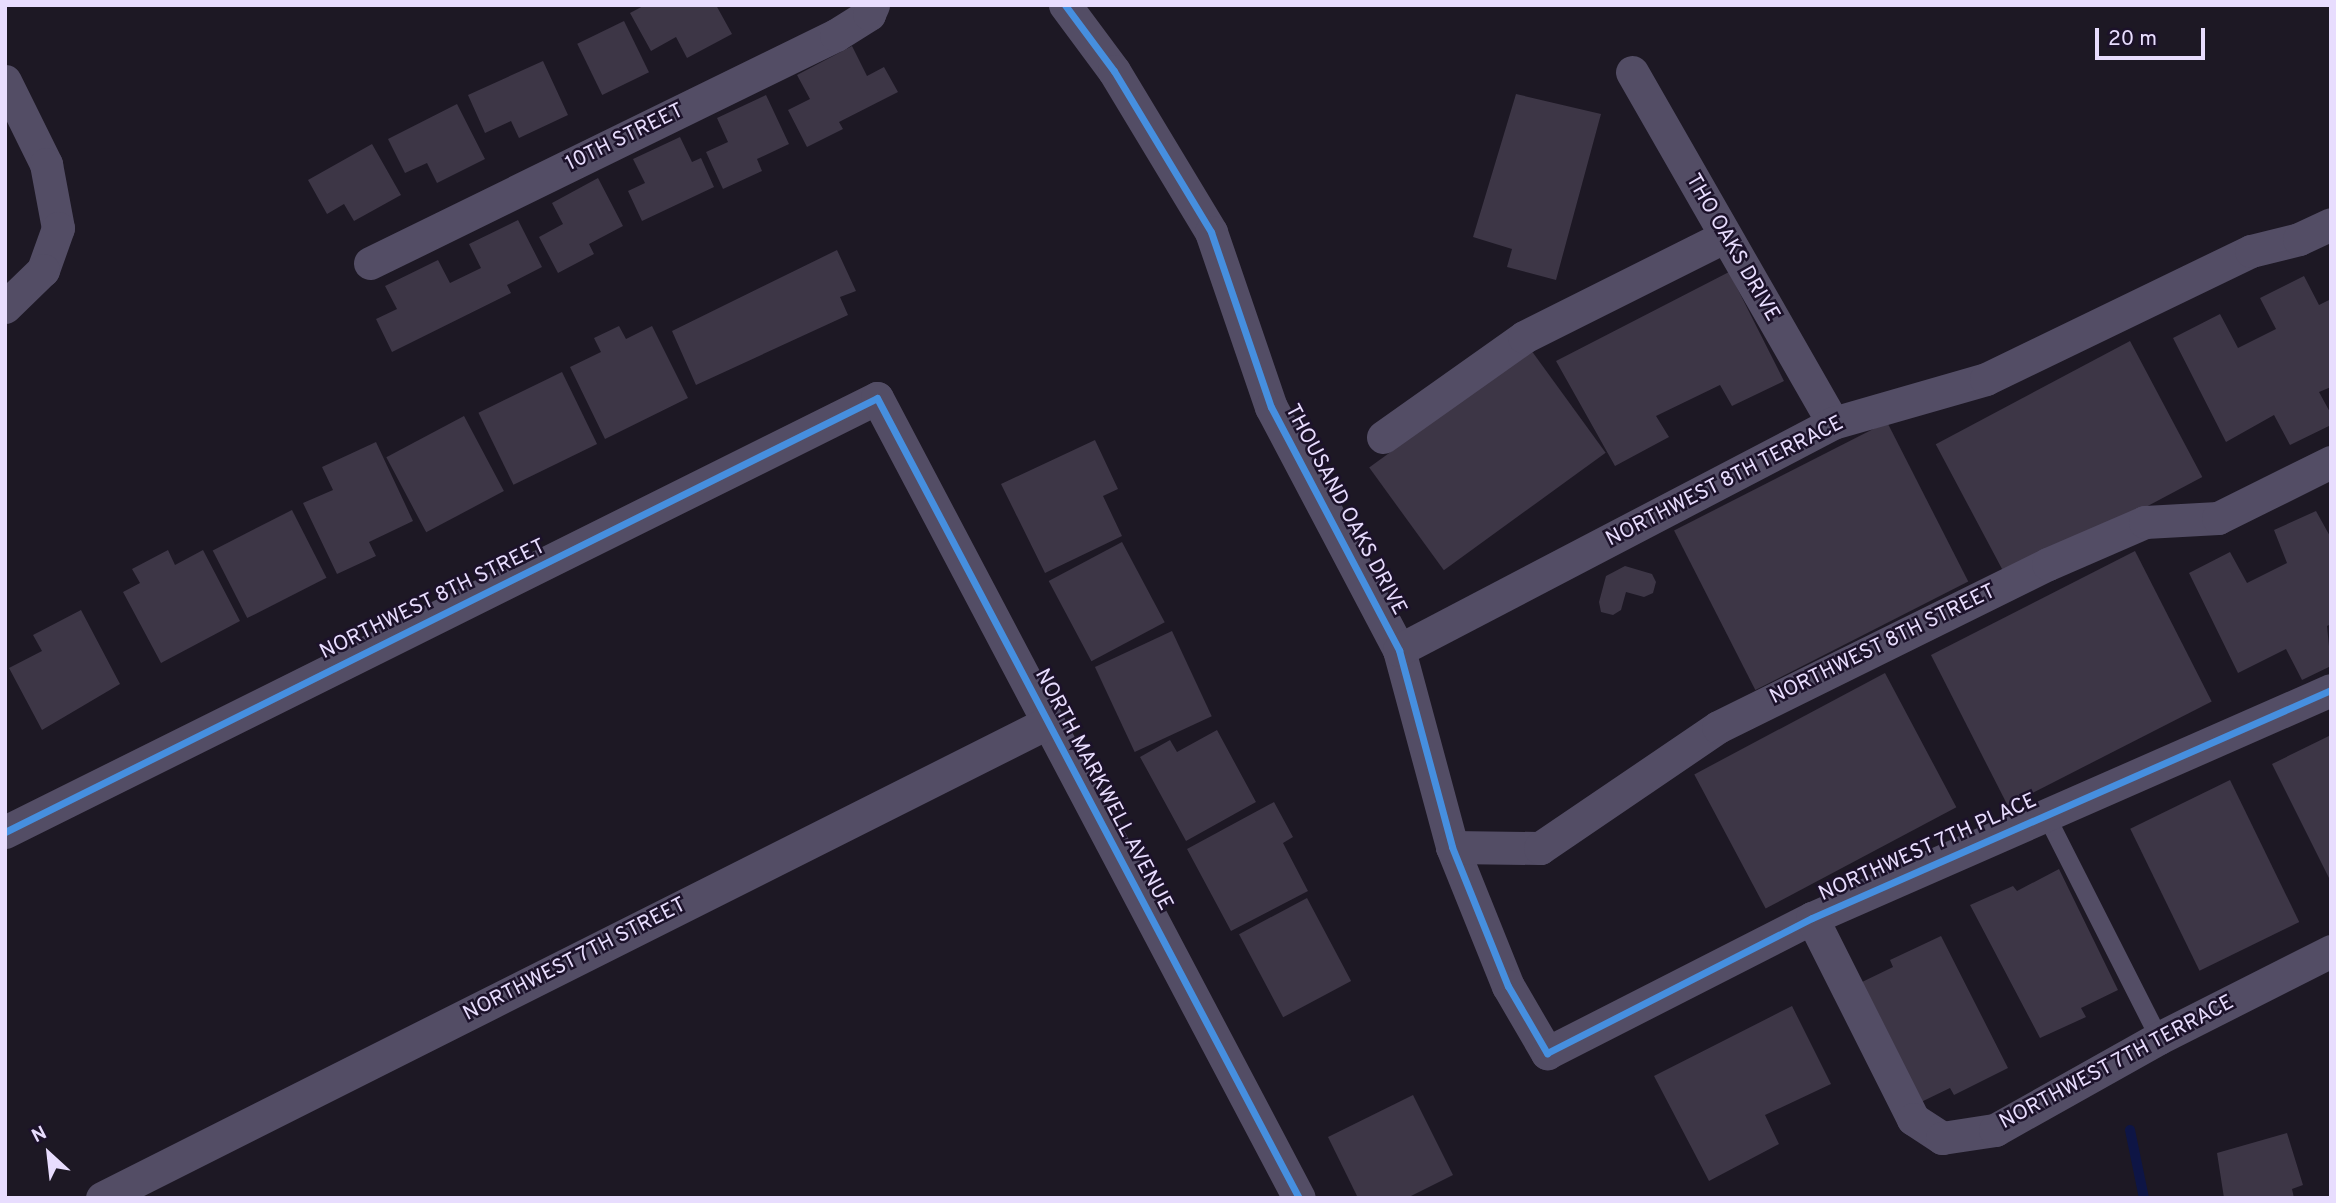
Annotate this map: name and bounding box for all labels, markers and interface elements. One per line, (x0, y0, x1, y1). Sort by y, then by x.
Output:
scale bar (2098, 14, 2208, 58)
text: 20 m (2108, 26, 2157, 53)
street label: 10TH STREET (562, 99, 688, 177)
street label: THO OAKS DRIVE (1680, 170, 1784, 326)
street label: THOUSAND OAKS DRIVE (1279, 400, 1411, 620)
street label: NORTHWEST 8TH TERRACE (1601, 411, 1849, 553)
street label: NORTHWEST 8TH STREET (316, 534, 550, 666)
street label: NORTHWEST 8TH STREET (1766, 579, 2000, 711)
street label: NORTH MARKWELL AVENUE (1028, 664, 1178, 916)
street label: NORTHWEST 7TH PLACE (1814, 788, 2042, 908)
street label: NORTHWEST 7TH STREET (459, 892, 691, 1028)
street label: NORTHWEST 7TH TERRACE (1994, 990, 2240, 1136)
north arrow (14, 1119, 84, 1189)
text: N (28, 1121, 51, 1149)

